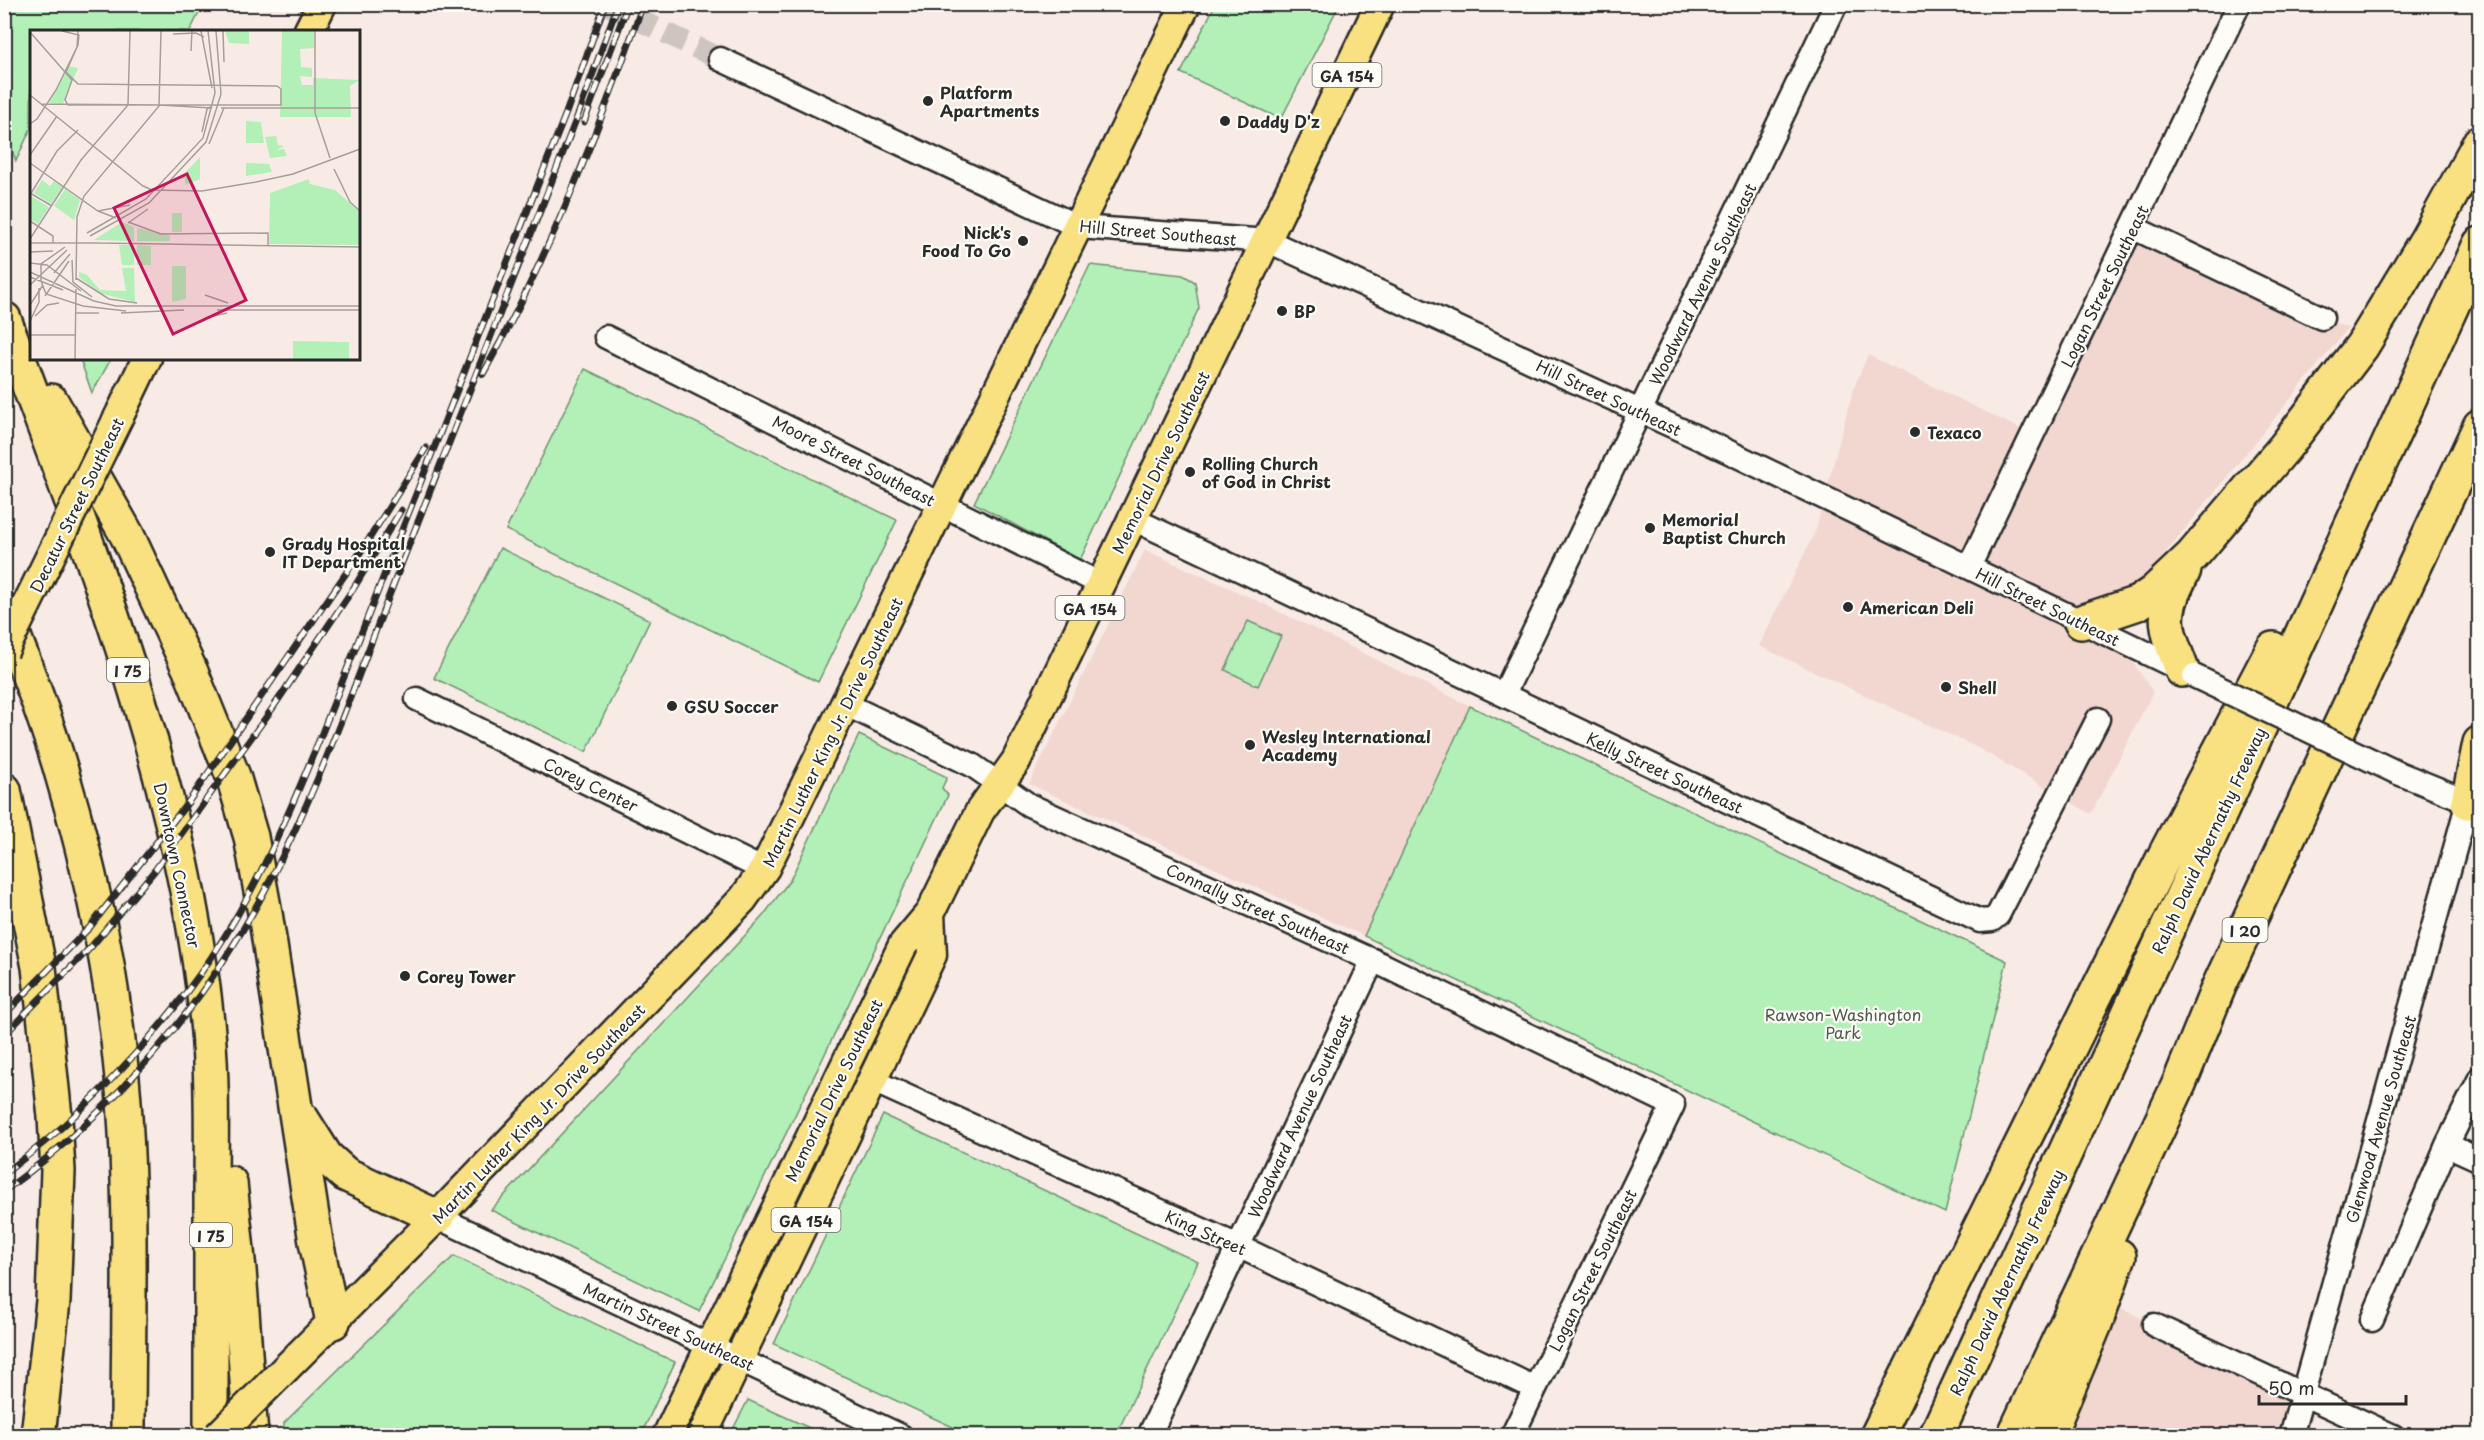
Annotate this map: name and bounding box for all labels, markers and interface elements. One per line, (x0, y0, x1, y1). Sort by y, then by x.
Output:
inset map (30, 30, 360, 360)
road number: GA 154 (1312, 63, 1382, 87)
place label: Platform Apartments (940, 80, 1039, 122)
marker: Platform Apartments (921, 94, 935, 108)
place label: Daddy D'z (1237, 109, 1320, 133)
marker: Daddy D'z (1218, 114, 1232, 128)
street label: Woodward Avenue Southeast (1642, 179, 1762, 389)
street label: Logan Street Southeast (2054, 201, 2154, 371)
street label: Hill Street Southeast (1078, 213, 1238, 251)
place label: Nick's Food To Go (922, 220, 1011, 262)
marker: Nick's Food To Go (1016, 234, 1030, 248)
place label: BP (1294, 299, 1316, 323)
marker: BP (1275, 304, 1289, 318)
street label: Hill Street Southeast (1533, 353, 1685, 441)
street label: Memorial Drive Southeast (1105, 367, 1215, 557)
street label: Moore Street Southeast (768, 408, 940, 512)
street label: Decatur Street Southeast (23, 413, 129, 597)
place label: Texaco (1927, 420, 1981, 444)
marker: Texaco (1908, 425, 1922, 439)
place label: Rolling Church of God in Christ (1202, 451, 1331, 493)
marker: Rolling Church of God in Christ (1183, 465, 1197, 479)
place label: Memorial Baptist Church (1662, 507, 1786, 549)
marker: Memorial Baptist Church (1643, 521, 1657, 535)
place label: Grady Hospital IT Department (282, 531, 405, 573)
marker: Grady Hospital IT Department (263, 545, 277, 559)
street label: Hill Street Southeast (1972, 561, 2124, 651)
street label: Martin Luther King Jr. Drive Southeast (756, 593, 908, 871)
place label: American Deli (1859, 595, 1974, 619)
road number: GA 154 (1056, 596, 1124, 620)
marker: American Deli (1841, 600, 1855, 614)
road number: I 75 (107, 658, 149, 682)
place label: Shell (1958, 675, 1997, 699)
marker: Shell (1939, 680, 1953, 694)
place label: GSU Soccer (684, 694, 779, 718)
marker: GSU Soccer (665, 699, 679, 713)
street label: Ralph David Abernathy Freeway (2145, 723, 2271, 957)
place label: Wesley International Academy (1261, 724, 1431, 766)
street label: Kelly Street Southeast (1583, 725, 1747, 819)
marker: Wesley International Academy (1243, 738, 1257, 752)
street label: Corey Center (539, 751, 643, 818)
street label: Downtown Connector (149, 780, 207, 951)
street label: Connally Street Southeast (1162, 857, 1354, 959)
road number: I 20 (2222, 918, 2268, 942)
place label: Corey Tower (417, 964, 516, 988)
marker: Corey Tower (398, 969, 412, 983)
street label: Memorial Drive Southeast (778, 995, 888, 1185)
street label: Martin Luther King Jr. Drive Southeast (426, 998, 650, 1228)
park label: Rawson-Washington Park (1765, 1002, 1921, 1044)
street label: Woodward Avenue Southeast (1241, 1010, 1357, 1222)
street label: Glenwood Avenue Southeast (2339, 1012, 2421, 1226)
street label: Ralph David Abernathy Freeway (1943, 1165, 2069, 1399)
street label: Logan Street Southeast (1542, 1185, 1642, 1355)
street label: King Street (1162, 1203, 1251, 1261)
road number: GA 154 (772, 1208, 840, 1232)
road number: I 75 (190, 1223, 232, 1247)
street label: Martin Street Southeast (580, 1276, 758, 1376)
scale bar (2259, 1368, 2406, 1406)
text: 50 m (2268, 1374, 2315, 1401)

